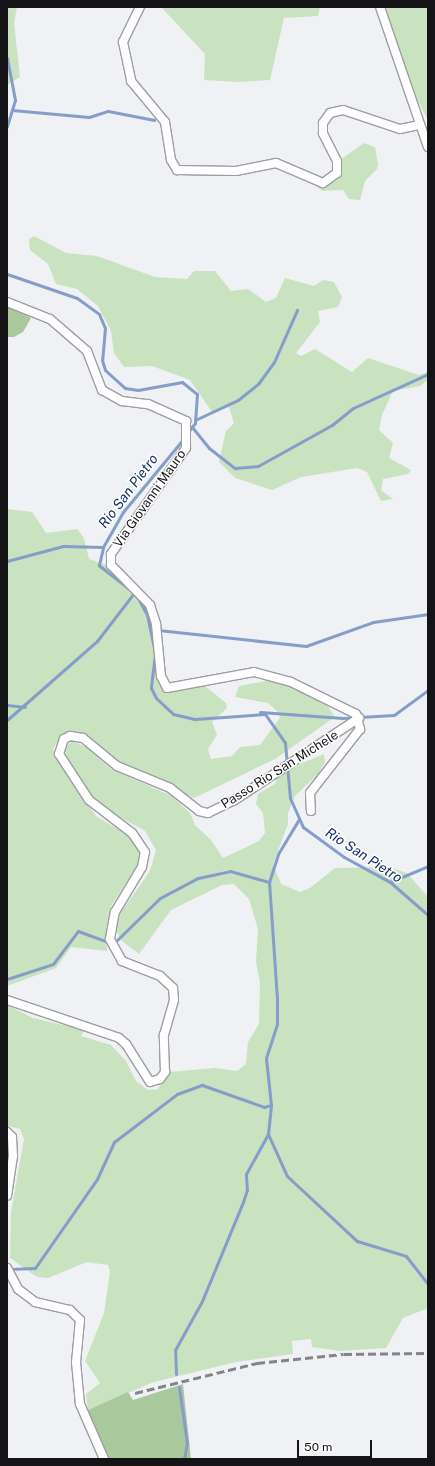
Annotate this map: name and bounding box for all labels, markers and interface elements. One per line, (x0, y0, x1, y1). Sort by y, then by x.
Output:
street label: Via Giovanni Mauro (110, 447, 190, 551)
water label: Rio San Pietro (95, 451, 161, 531)
street label: Passo Rio San Michele (218, 728, 342, 812)
water label: Rio San Pietro (322, 824, 406, 886)
scale bar (299, 1432, 374, 1458)
text: 50 m (304, 1440, 332, 1454)

